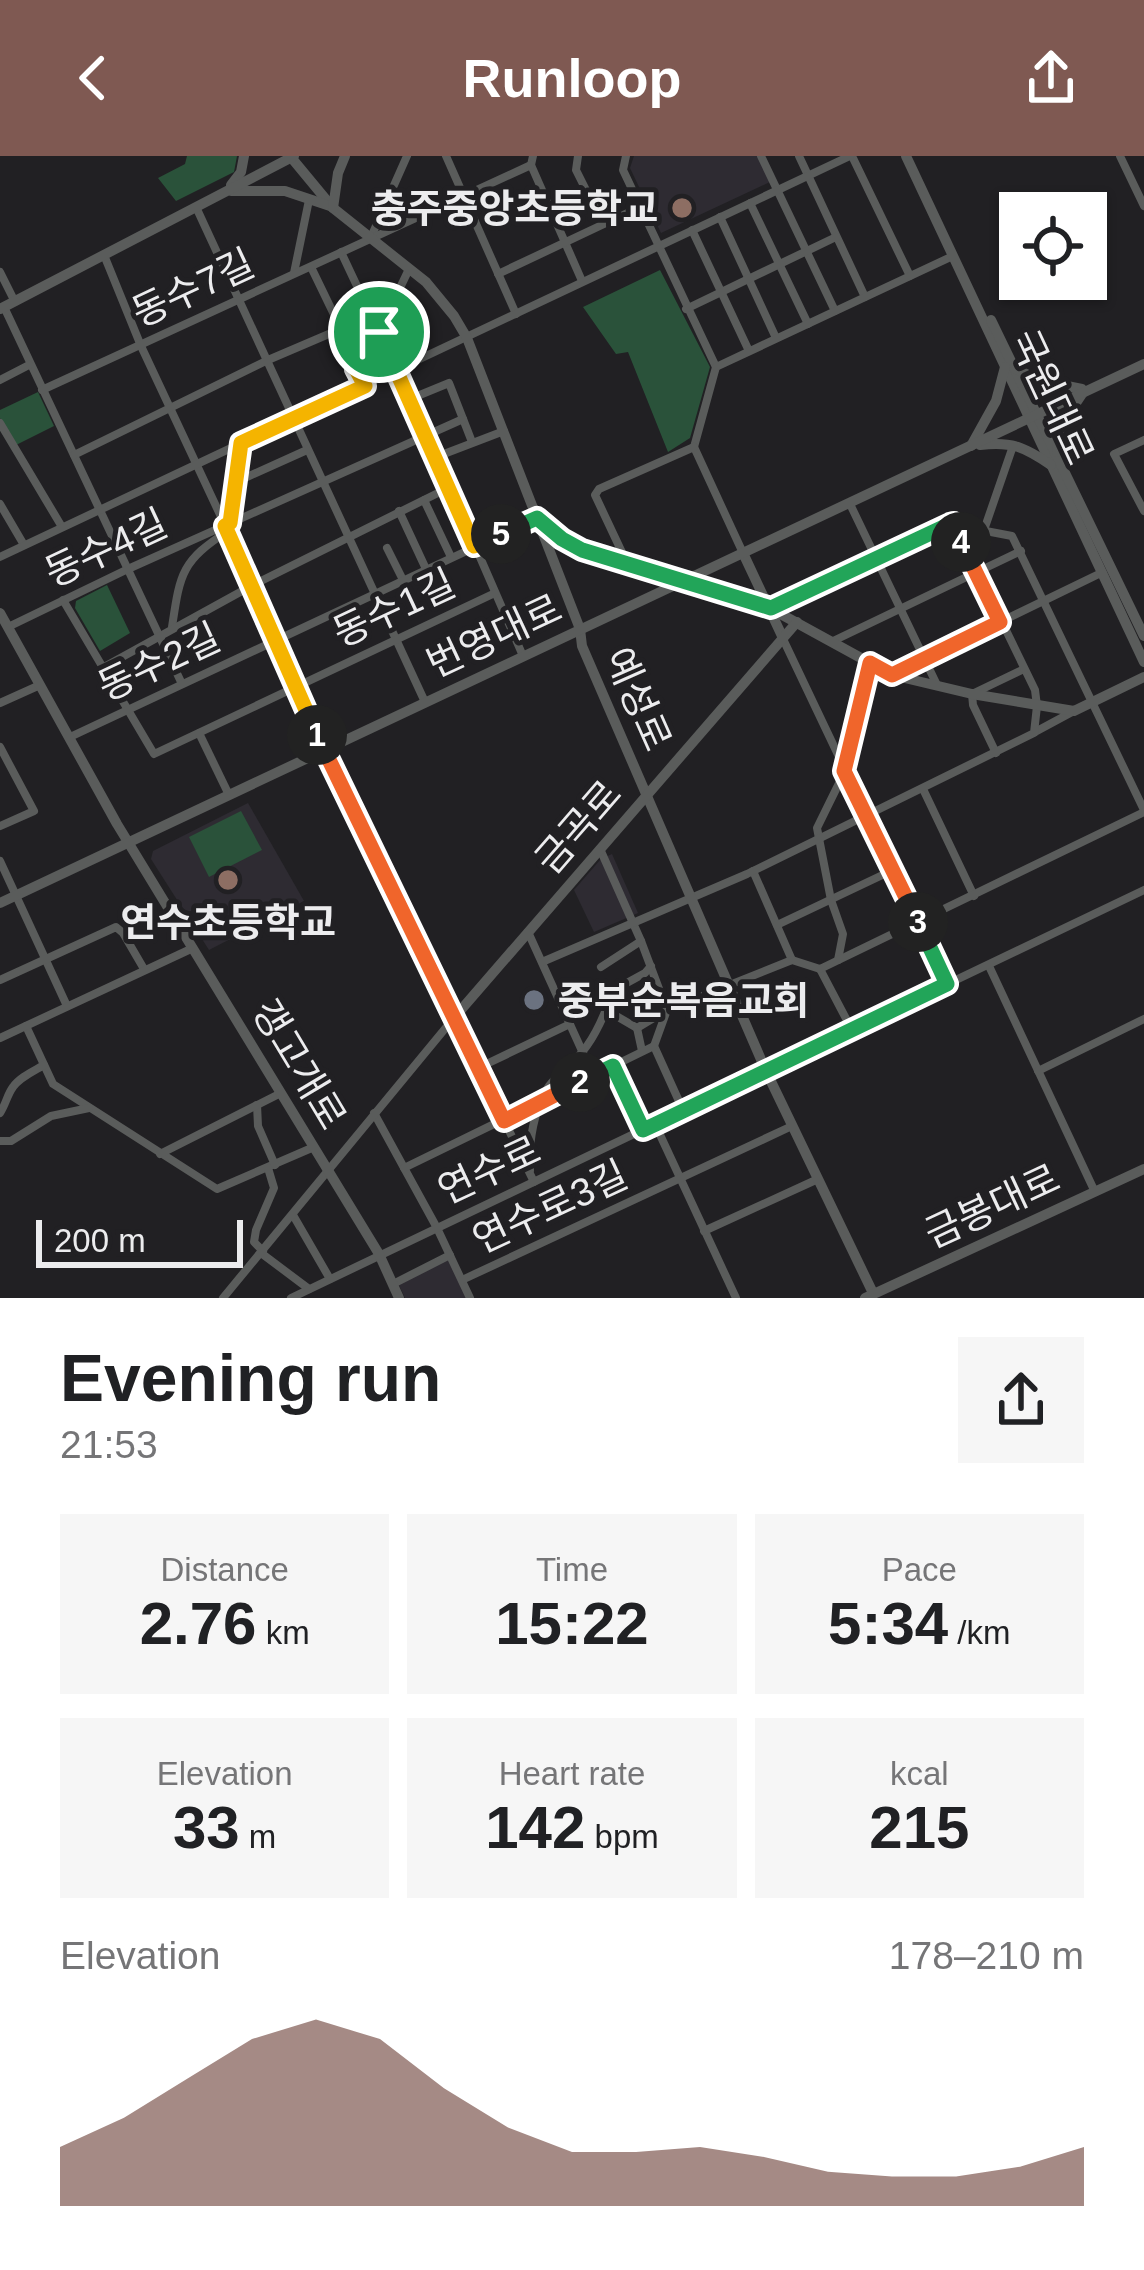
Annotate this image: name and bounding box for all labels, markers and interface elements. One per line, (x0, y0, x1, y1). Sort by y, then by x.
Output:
icon: back (60, 45, 126, 111)
icon: share (1018, 45, 1084, 111)
text: Runloop (463, 48, 681, 108)
place label: 충주중앙초등학교 (371, 187, 658, 230)
map controls (999, 192, 1107, 300)
button: locate (999, 192, 1107, 300)
marker: 충주중앙초등학교 (669, 195, 695, 221)
street label: 동수7길 (125, 241, 261, 335)
pin (328, 281, 430, 383)
icon: arrive (346, 299, 412, 365)
street label: 국원대로 (1002, 323, 1102, 471)
street label: 동수4길 (38, 501, 174, 595)
pin: 5 (471, 504, 531, 564)
pin: 4 (931, 512, 991, 572)
text: 5 (492, 515, 510, 552)
text: 4 (952, 523, 970, 560)
street label: 동수1길 (326, 561, 462, 655)
street label: 번영대로 (420, 586, 568, 686)
street label: 동수2길 (91, 615, 227, 709)
street label: 예성로 (596, 641, 680, 757)
pin: 1 (287, 705, 347, 765)
text: 1 (308, 716, 326, 753)
street label: 금곡로 (526, 772, 630, 882)
marker: 연수초등학교 (215, 867, 241, 893)
pin: 3 (888, 892, 948, 952)
place label: 연수초등학교 (120, 901, 336, 944)
text: 3 (909, 903, 927, 940)
place label: 중부순복음교회 (558, 979, 809, 1022)
marker: 중부순복음교회 (521, 987, 547, 1013)
street label: 갱고개로 (244, 991, 354, 1137)
pin: 2 (550, 1052, 610, 1112)
text: 2 (571, 1063, 589, 1100)
street label: 연수로 (431, 1128, 547, 1212)
street label: 연수로3길 (466, 1153, 634, 1261)
street label: 금봉대로 (918, 1156, 1066, 1256)
scale bar (36, 1214, 243, 1267)
text: 200 m (54, 1222, 146, 1259)
button: share (958, 1337, 1084, 1463)
text: Evening run (60, 1341, 441, 1415)
text: 21:53 (60, 1423, 158, 1466)
text: Distance (160, 1551, 289, 1588)
text: Time (536, 1551, 608, 1588)
text: Pace (882, 1551, 957, 1588)
text: 2.76 (140, 1590, 256, 1657)
text: 15:22 (495, 1590, 649, 1657)
text: 5:34 (828, 1590, 948, 1657)
text: km (256, 1614, 310, 1651)
text: /km (948, 1614, 1011, 1651)
text: Elevation (157, 1755, 293, 1792)
text: Heart rate (499, 1755, 645, 1792)
text: kcal (890, 1755, 949, 1792)
text: 33 (173, 1794, 240, 1861)
text: 142 (485, 1794, 585, 1861)
text: 215 (869, 1794, 969, 1861)
text: m (240, 1818, 276, 1855)
text: bpm (585, 1818, 659, 1855)
text: Elevation (60, 1934, 220, 1977)
text: 178–210 m (889, 1934, 1084, 1977)

